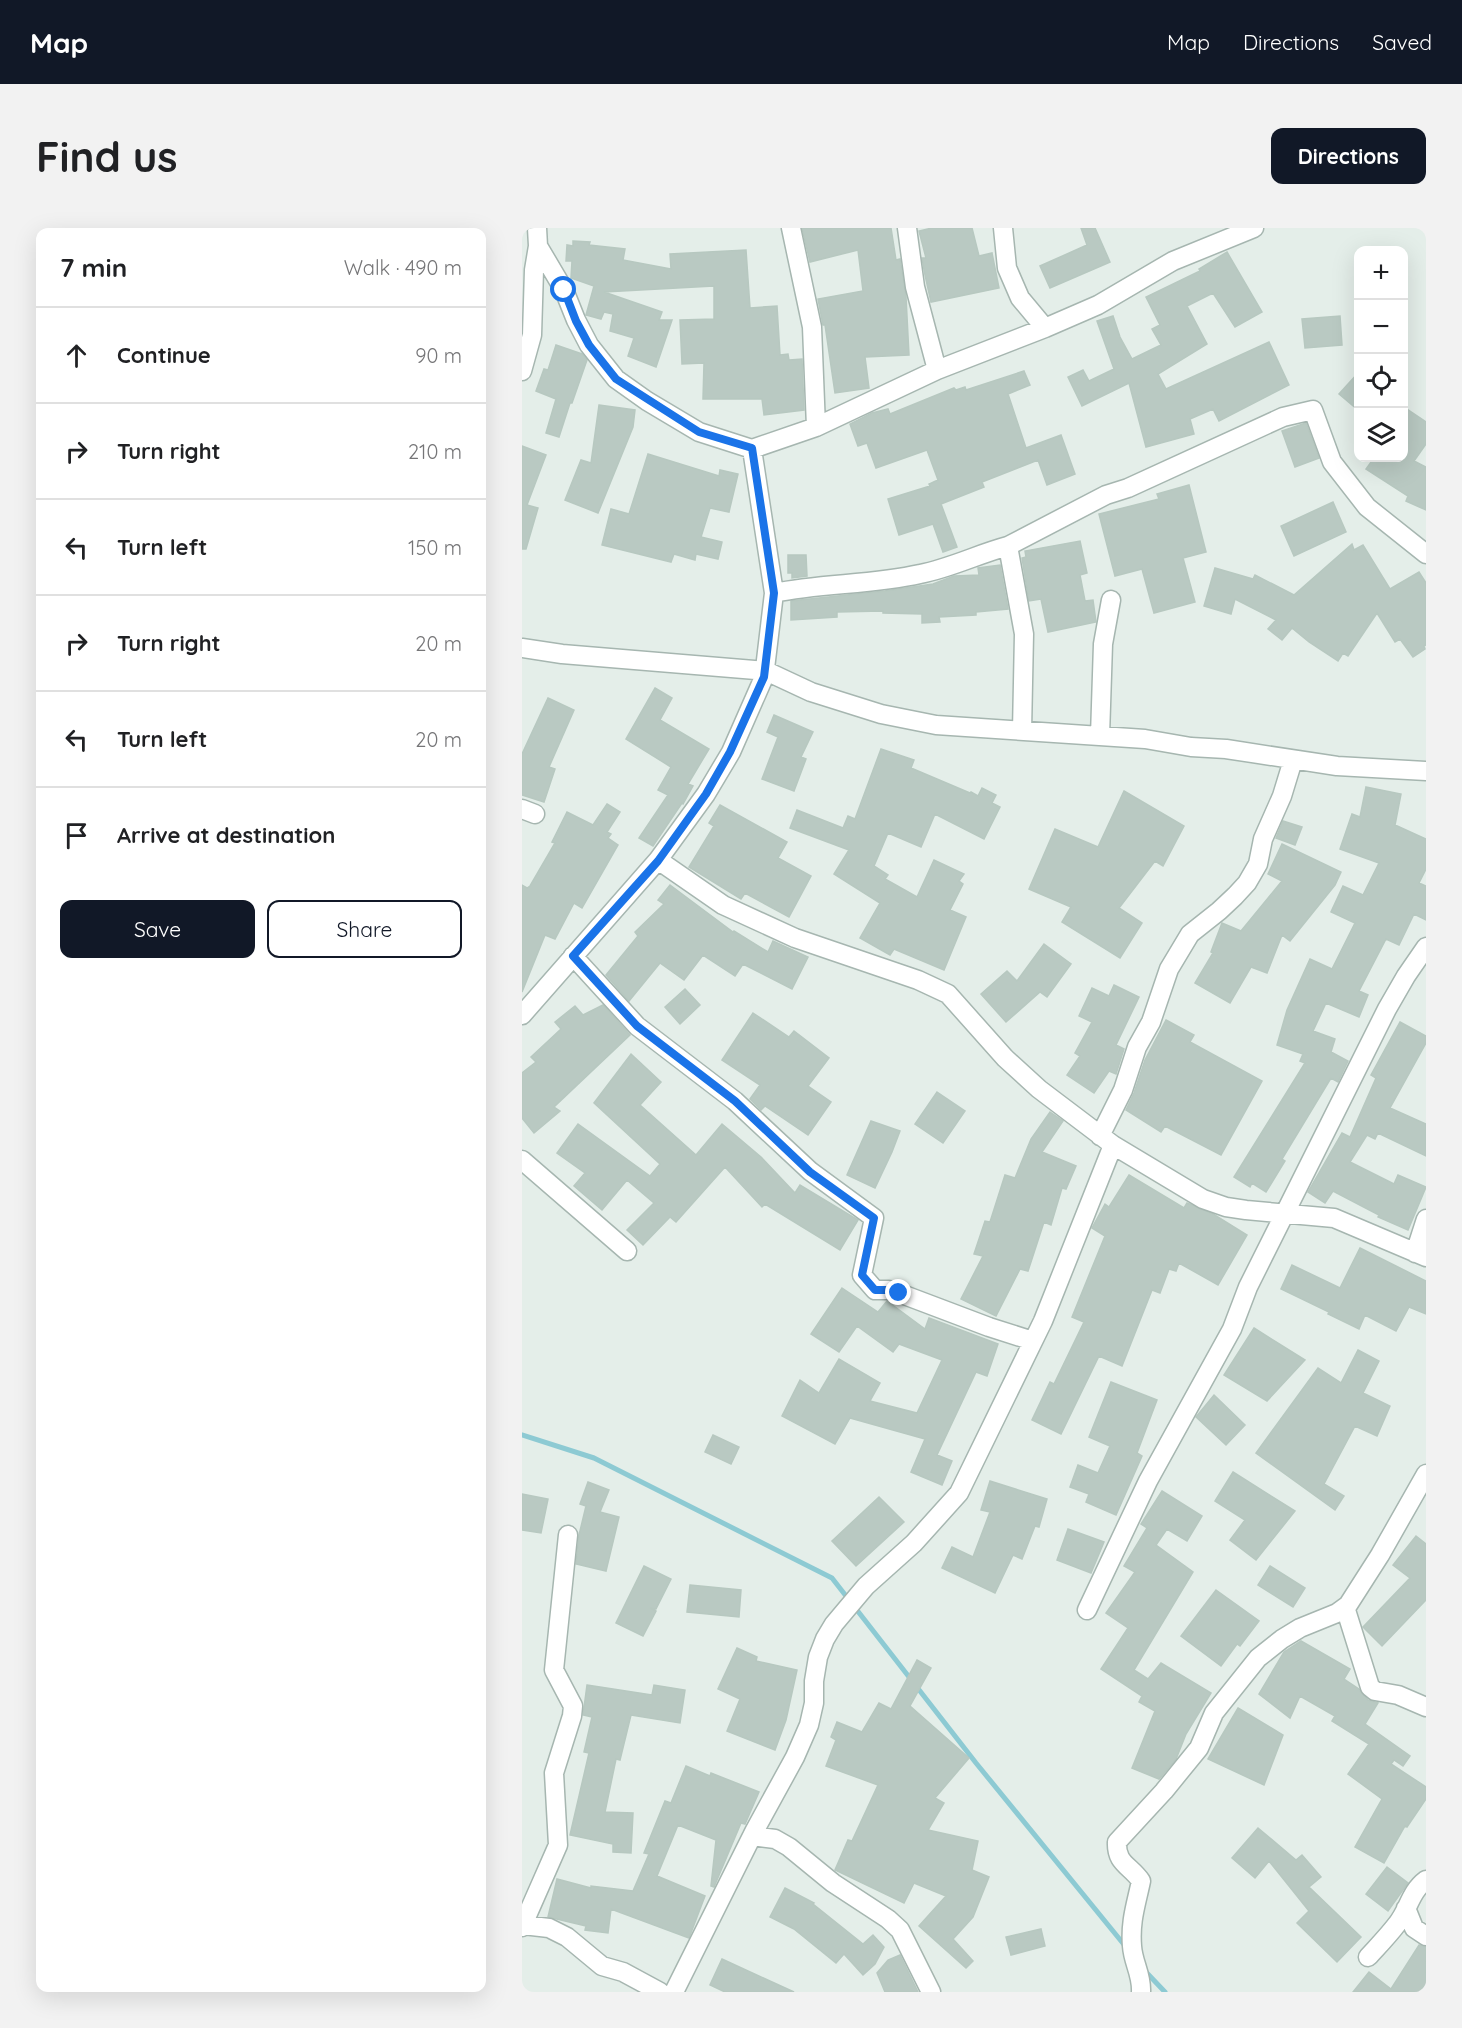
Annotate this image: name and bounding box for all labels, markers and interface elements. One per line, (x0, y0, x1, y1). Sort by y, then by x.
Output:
text: Map (30, 25, 88, 60)
text: Map (1167, 29, 1210, 55)
text: Directions (1243, 29, 1339, 55)
text: Saved (1372, 29, 1432, 55)
button: Directions (1271, 128, 1426, 184)
text: Find us (36, 130, 178, 183)
map controls (1354, 246, 1408, 462)
button: + (1354, 246, 1408, 300)
text: 7 min (60, 251, 127, 284)
text: Walk · 490 m (344, 255, 462, 280)
route start (550, 276, 576, 302)
button: − (1354, 300, 1408, 354)
icon: ahead (60, 339, 93, 372)
text: Continue (117, 341, 211, 369)
text: 90 m (415, 343, 462, 368)
button: locate (1354, 354, 1408, 408)
button: layers (1354, 408, 1408, 462)
icon: right (60, 435, 93, 468)
text: Turn right (117, 437, 221, 465)
text: 210 m (408, 439, 462, 464)
icon: left (60, 531, 93, 564)
text: Turn left (117, 533, 207, 561)
text: 150 m (408, 535, 462, 560)
icon: right (60, 627, 93, 660)
text: Turn right (117, 629, 221, 657)
text: 20 m (415, 631, 462, 656)
icon: left (60, 723, 93, 756)
text: Turn left (117, 725, 207, 753)
text: 20 m (415, 727, 462, 752)
icon: arrive (60, 819, 93, 852)
text: Arrive at destination (117, 821, 335, 849)
button: Save (60, 900, 255, 958)
button: Share (267, 900, 462, 958)
route end (885, 1279, 911, 1305)

